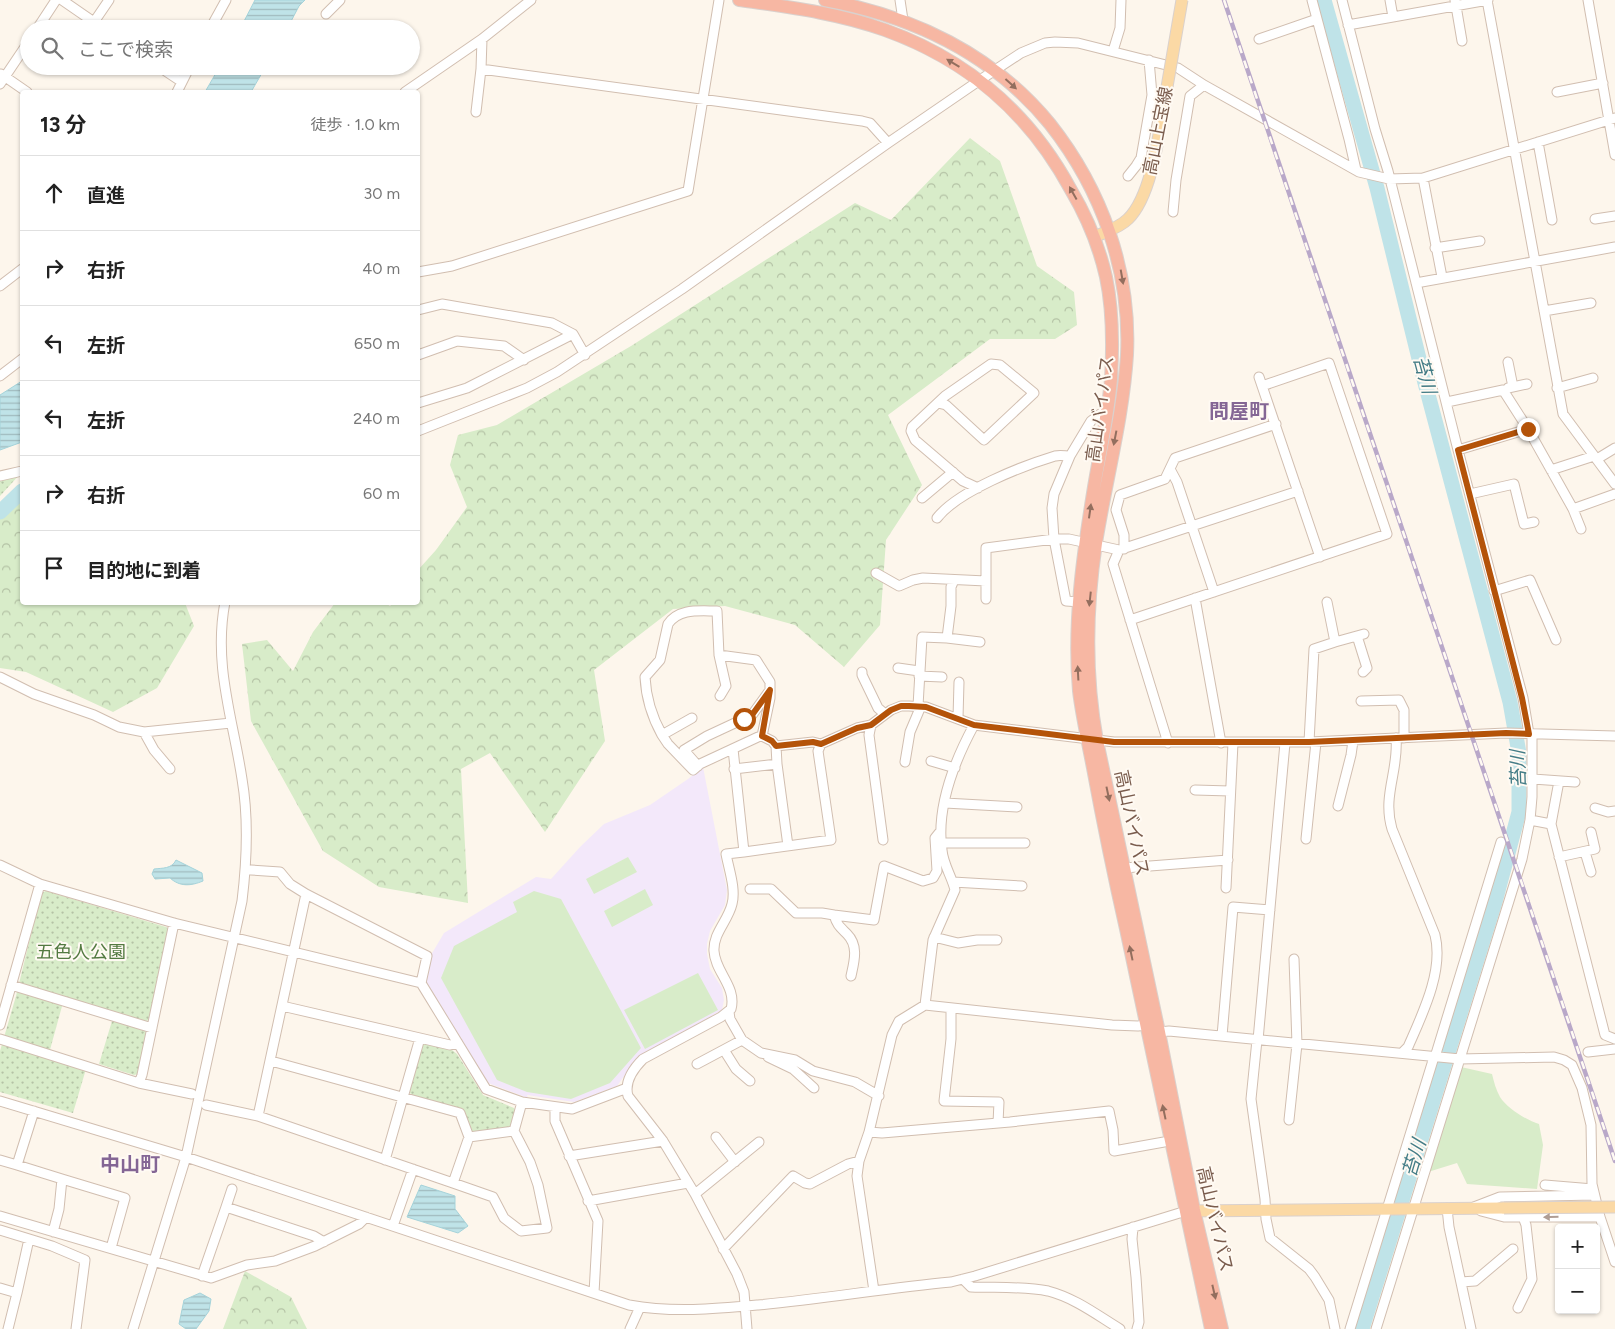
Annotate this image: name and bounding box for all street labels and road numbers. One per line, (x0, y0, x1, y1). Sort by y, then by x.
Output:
street label: 高山上宝線 (1139, 85, 1177, 177)
street label: 高山バイパス (1082, 354, 1118, 464)
street label: 高山バイパス (1110, 768, 1154, 878)
street label: 高山バイパス (1192, 1164, 1238, 1274)

